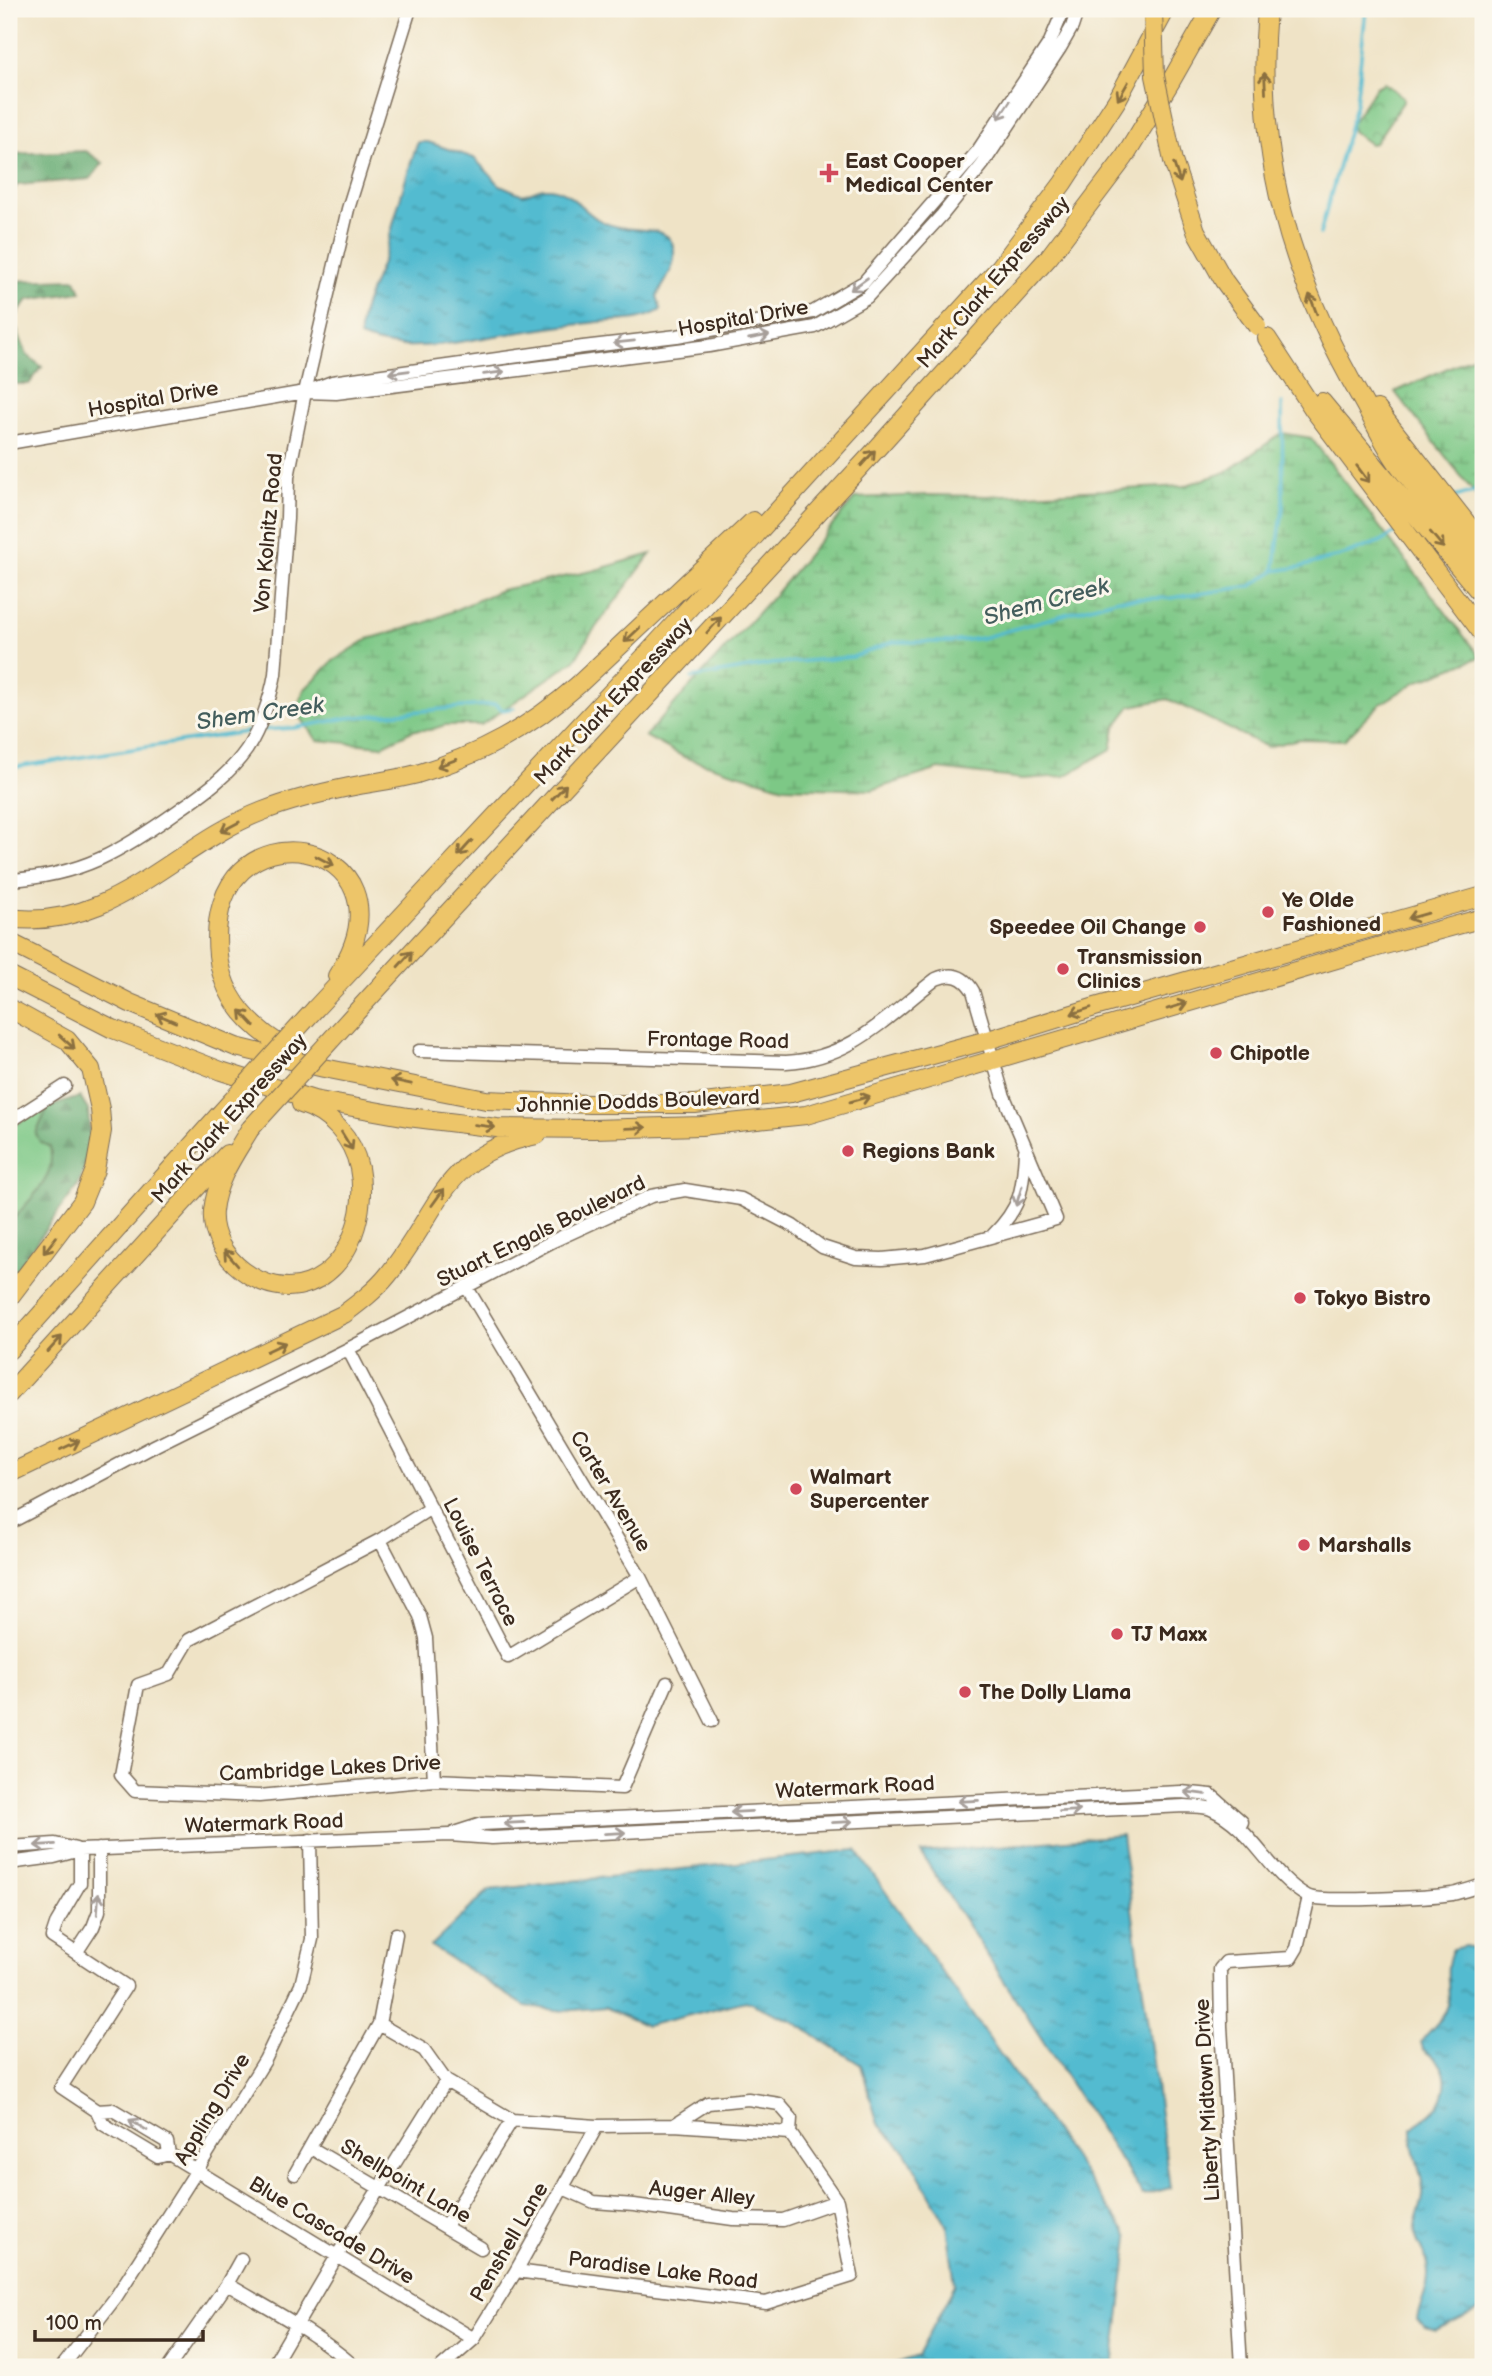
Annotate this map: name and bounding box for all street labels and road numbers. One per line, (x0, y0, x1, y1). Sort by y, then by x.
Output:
street label: Mark Clark Expressway (912, 191, 1075, 374)
street label: Hospital Drive (676, 295, 810, 342)
street label: Hospital Drive (86, 376, 220, 423)
street label: Von Kolnitz Road (249, 452, 288, 614)
street label: Mark Clark Expressway (529, 612, 698, 790)
street label: Frontage Road (647, 1027, 789, 1054)
street label: Mark Clark Expressway (146, 1028, 313, 1208)
street label: Johnnie Dodds Boulevard (516, 1085, 760, 1118)
street label: Stuart Engals Boulevard (433, 1170, 649, 1293)
street label: Carter Avenue (565, 1426, 656, 1556)
street label: Louise Terrace (437, 1494, 524, 1631)
street label: Cambridge Lakes Drive (218, 1750, 442, 1787)
street label: Watermark Road (775, 1771, 935, 1804)
street label: Watermark Road (184, 1808, 344, 1839)
street label: Liberty Midtown Drive (1190, 1998, 1225, 2202)
street label: Appling Drive (169, 2049, 256, 2170)
street label: Shellpoint Lane (336, 2134, 476, 2229)
street label: Blue Cascade Drive (244, 2171, 419, 2290)
street label: Auger Alley (648, 2176, 756, 2212)
street label: Penshell Lane (465, 2178, 554, 2306)
street label: Paradise Lake Road (567, 2246, 759, 2295)

